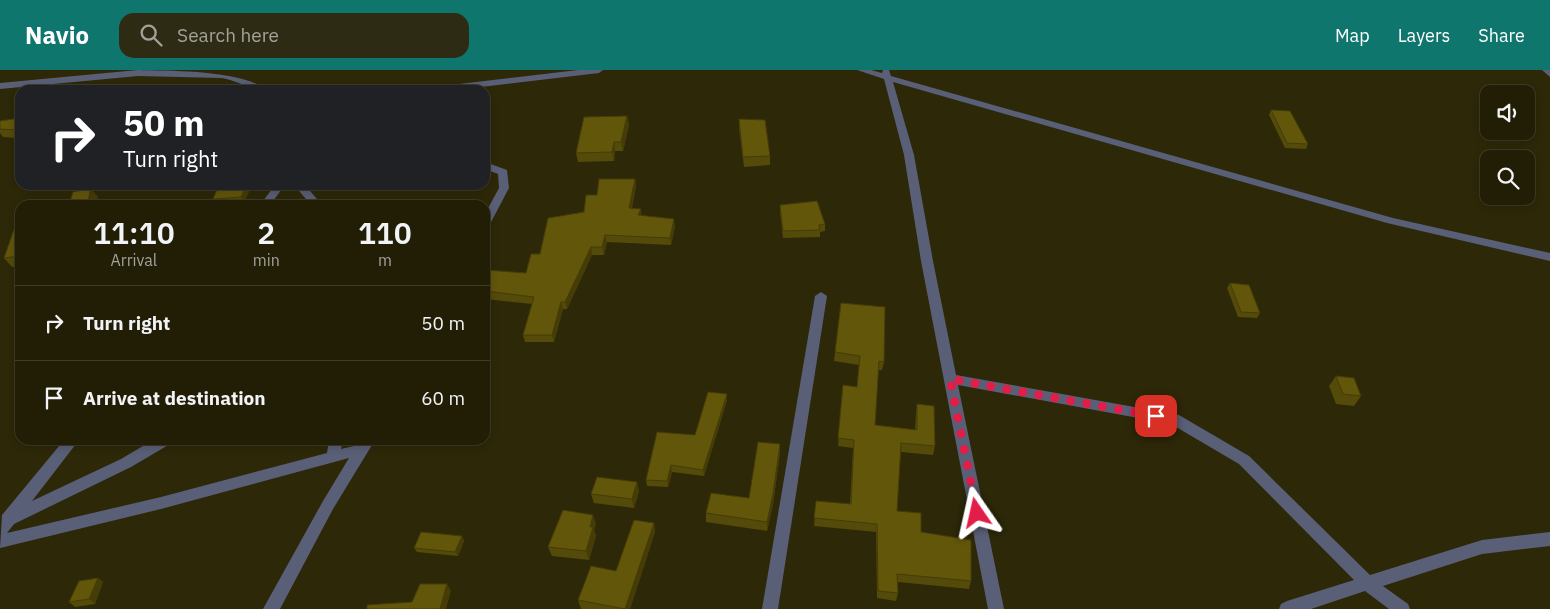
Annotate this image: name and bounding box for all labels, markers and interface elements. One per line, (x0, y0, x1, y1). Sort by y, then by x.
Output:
search box (119, 13, 469, 58)
text: Navio (25, 19, 89, 51)
icon: search (137, 21, 165, 49)
text: Search here (177, 23, 279, 47)
text: Map (1335, 24, 1370, 47)
text: Layers (1398, 24, 1450, 47)
text: Share (1478, 24, 1525, 47)
map controls (1480, 85, 1535, 205)
button: sound (1480, 85, 1535, 140)
text: 50 m (123, 100, 205, 146)
icon: right (40, 105, 105, 170)
text: Turn right (123, 144, 218, 173)
button: search (1480, 150, 1535, 205)
text: 11:10 (93, 213, 175, 252)
text: 2 (257, 213, 275, 252)
text: 110 (358, 213, 412, 252)
text: Arrival (111, 250, 157, 270)
text: min (253, 250, 280, 270)
text: m (378, 250, 392, 270)
icon: right (40, 309, 68, 337)
text: Turn right (83, 311, 170, 335)
text: 50 m (421, 311, 465, 335)
icon: arrive (40, 384, 68, 412)
text: Arrive at destination (83, 386, 266, 410)
text: 60 m (421, 386, 465, 410)
pin (1135, 395, 1177, 437)
icon: arrive (1142, 402, 1170, 430)
position arrow (950, 486, 1002, 538)

